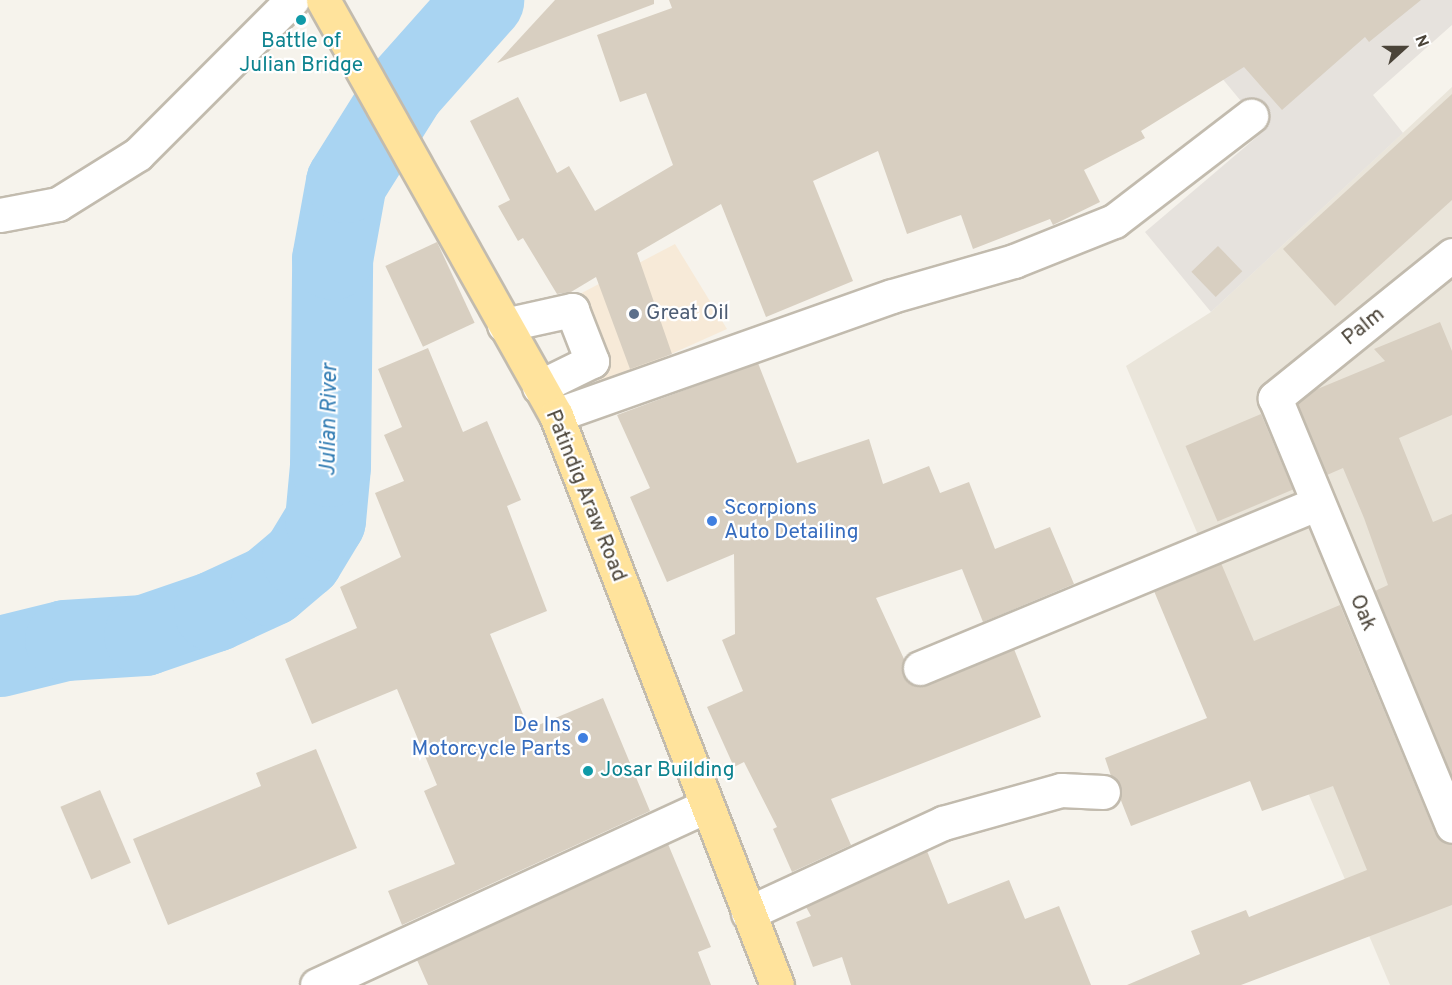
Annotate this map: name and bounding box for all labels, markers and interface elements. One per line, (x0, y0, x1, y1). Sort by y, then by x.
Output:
marker: Battle of Julian Bridge (294, 13, 308, 27)
north arrow (1374, 18, 1434, 78)
place label: Battle of Julian Bridge (239, 29, 363, 79)
text: N (1409, 33, 1432, 51)
place label: Great Oil (646, 301, 729, 327)
street label: Palm (1338, 302, 1390, 352)
marker: Great Oil (627, 307, 641, 321)
water label: Julian River (316, 363, 344, 477)
street label: Patindig Araw Road (539, 406, 631, 586)
place label: Scorpions Auto Detailing (724, 496, 858, 546)
marker: Scorpions Auto Detailing (705, 514, 719, 528)
street label: Oak (1343, 591, 1381, 635)
place label: De Ins Motorcycle Parts (411, 713, 571, 763)
marker: De Ins Motorcycle Parts (576, 731, 590, 745)
place label: Josar Building (600, 758, 735, 784)
marker: Josar Building (581, 764, 595, 778)

